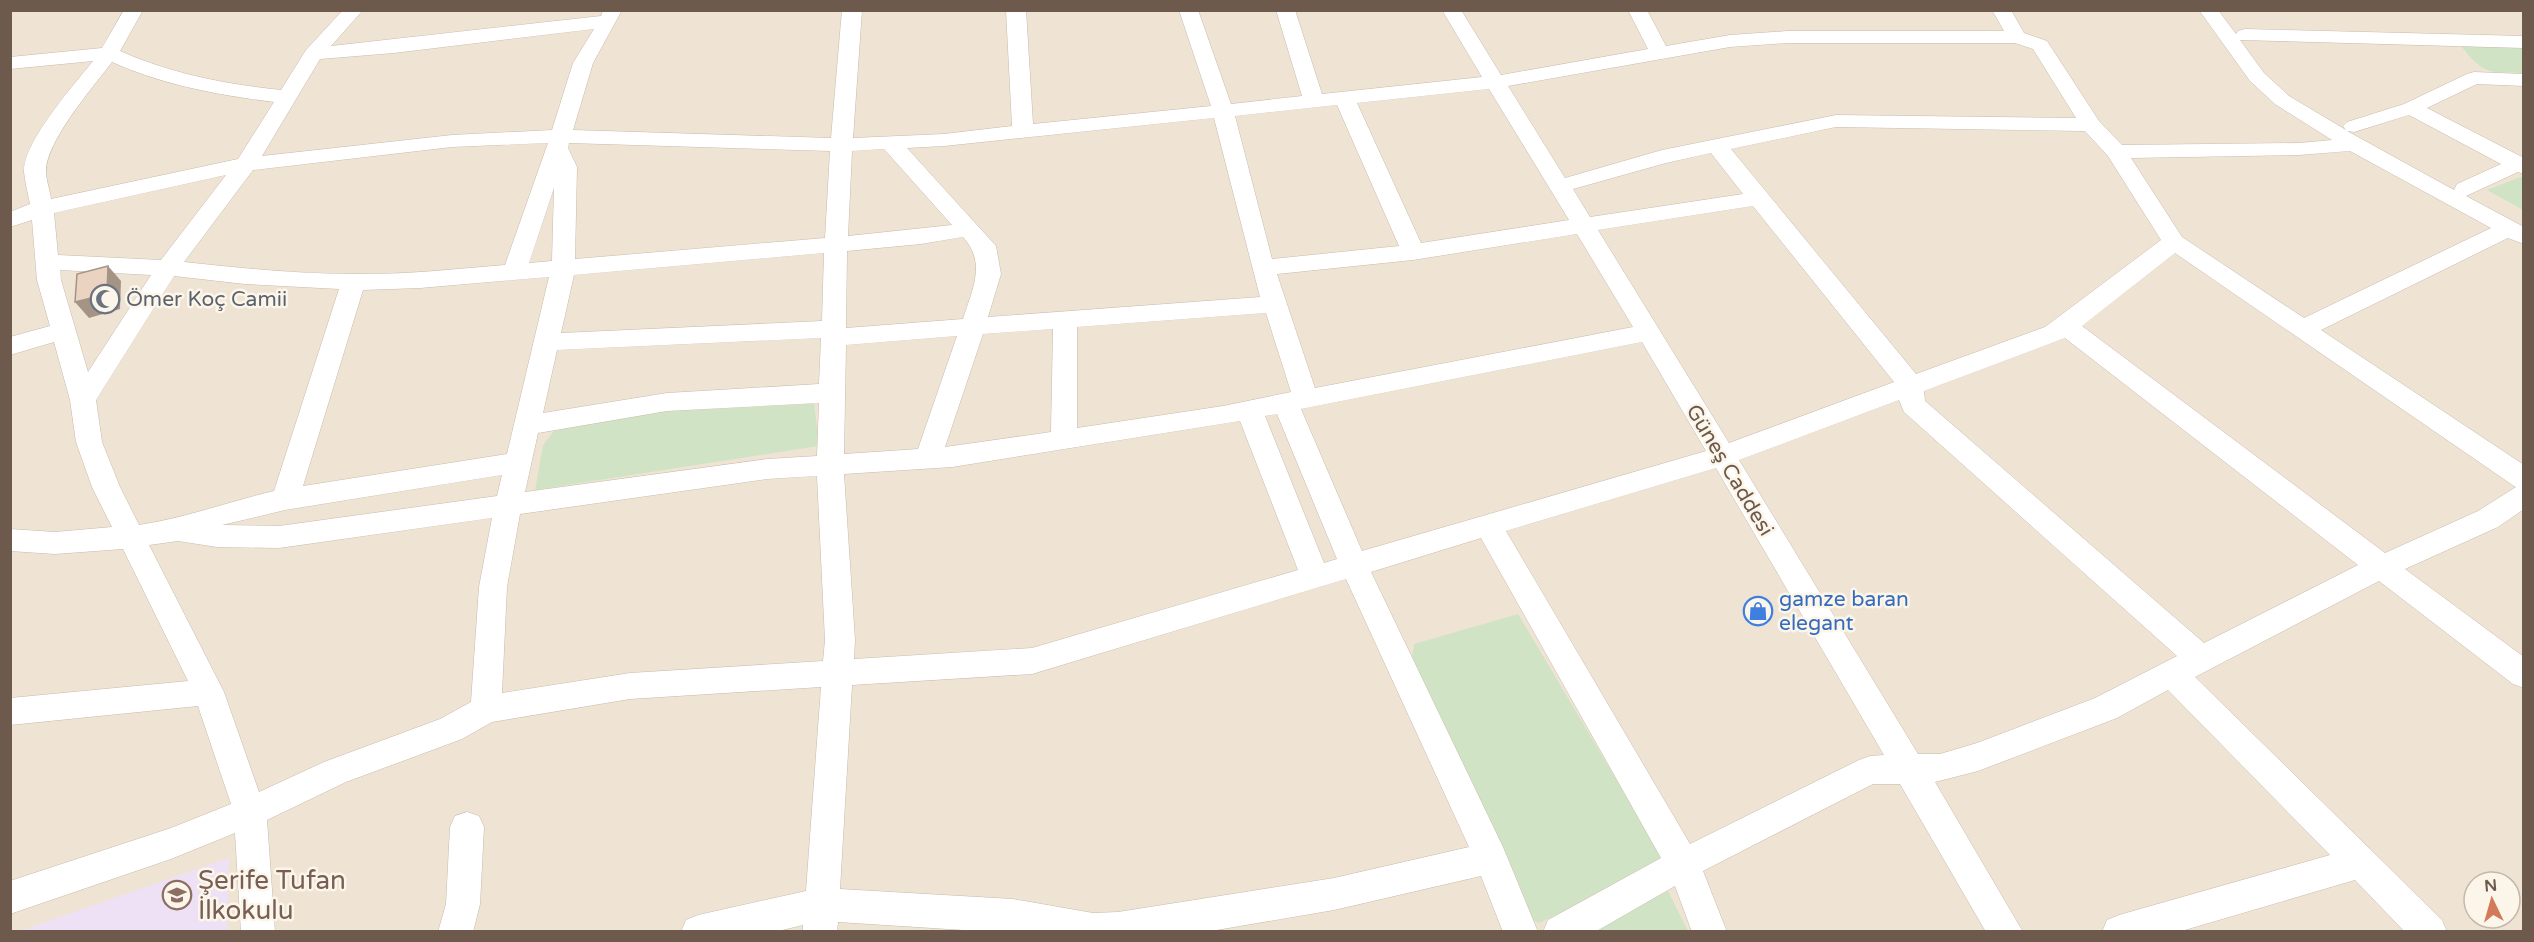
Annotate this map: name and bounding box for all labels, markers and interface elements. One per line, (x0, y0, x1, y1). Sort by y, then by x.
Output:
mosque icon: Ömer Koç Camii (89, 283, 121, 315)
place label: Ömer Koç Camii (126, 287, 287, 312)
street label: Güneş Caddesi (1680, 400, 1779, 541)
place label: gamze baran elegant (1779, 587, 1909, 636)
shop icon: gamze baran elegant (1742, 595, 1774, 627)
place label: Şerife Tufan İlkokulu (198, 865, 346, 926)
north arrow (2462, 870, 2522, 930)
text: N (2484, 876, 2498, 897)
school or university icon: Şerife Tufan İlkokulu (161, 879, 193, 911)

